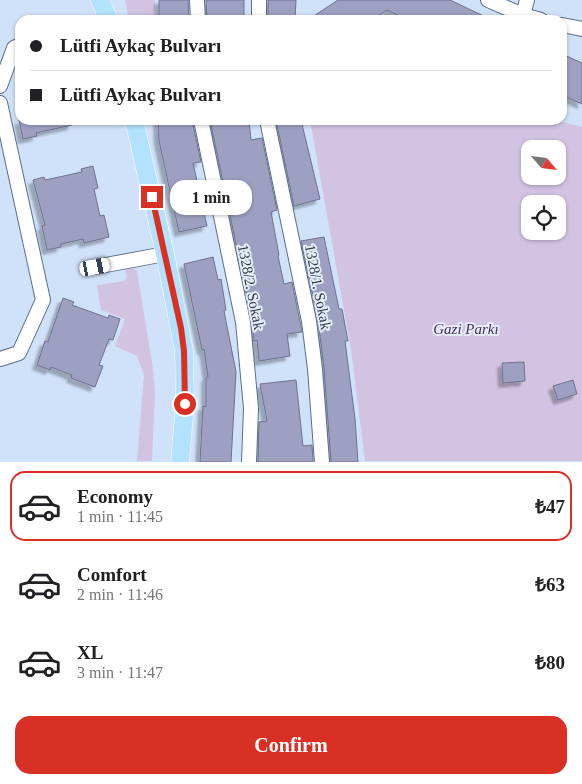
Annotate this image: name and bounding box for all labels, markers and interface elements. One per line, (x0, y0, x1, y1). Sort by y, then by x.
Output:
text: Lütfi Aykaç Bulvarı (60, 35, 221, 56)
text: Lütfi Aykaç Bulvarı (60, 84, 221, 105)
north arrow (521, 140, 566, 185)
map controls (521, 140, 566, 240)
callout: 1 min (170, 180, 252, 214)
route end (141, 186, 163, 208)
text: 1 min (192, 189, 230, 206)
button: locate (521, 195, 566, 240)
street label: 1328/2. Sokak (235, 243, 267, 332)
street label: 1328/1. Sokak (302, 243, 334, 332)
car (78, 257, 111, 277)
park label: Gazi Parkı (433, 321, 499, 337)
route start (174, 393, 196, 415)
icon: car (17, 484, 62, 529)
text: Economy (77, 486, 153, 507)
text: ₺47 (535, 496, 565, 517)
text: 1 min · 11:45 (77, 508, 163, 525)
icon: car (17, 562, 62, 607)
text: Comfort (77, 564, 147, 585)
text: ₺63 (535, 574, 565, 595)
text: 2 min · 11:46 (77, 586, 163, 603)
icon: car (17, 640, 62, 685)
text: XL (77, 642, 103, 663)
text: ₺80 (535, 652, 565, 673)
text: 3 min · 11:47 (77, 664, 163, 681)
button: Confirm (15, 716, 567, 774)

